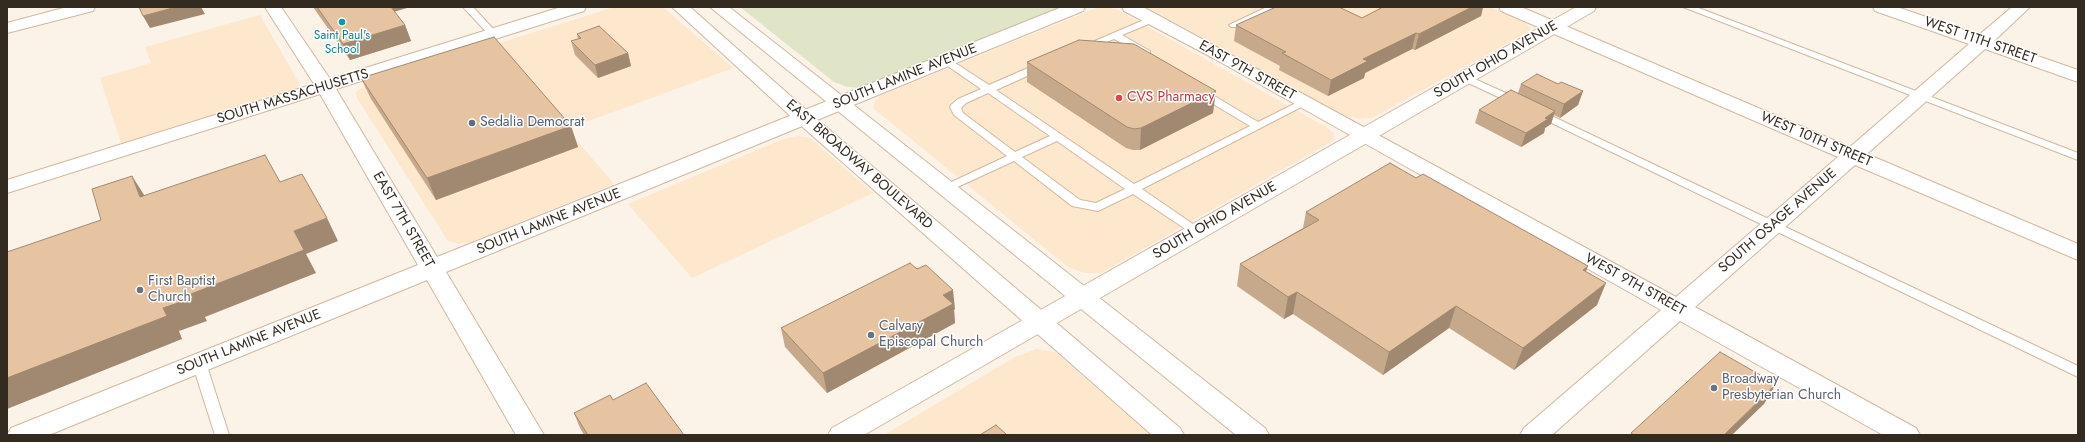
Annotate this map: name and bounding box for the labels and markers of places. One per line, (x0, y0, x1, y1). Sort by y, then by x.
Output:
marker: Saint Paul's School (337, 17, 347, 27)
place label: Saint Paul's School (314, 29, 370, 57)
place label: CVS Pharmacy (1127, 90, 1215, 106)
marker: CVS Pharmacy (1114, 93, 1124, 103)
place label: Sedalia Democrat (480, 115, 584, 131)
marker: Sedalia Democrat (467, 118, 477, 128)
place label: First Baptist Church (148, 274, 215, 306)
marker: First Baptist Church (135, 285, 145, 295)
place label: Calvary Episcopal Church (879, 319, 983, 352)
marker: Calvary Episcopal Church (866, 330, 876, 340)
place label: Broadway Presbyterian Church (1722, 372, 1841, 404)
marker: Broadway Presbyterian Church (1709, 383, 1719, 393)

